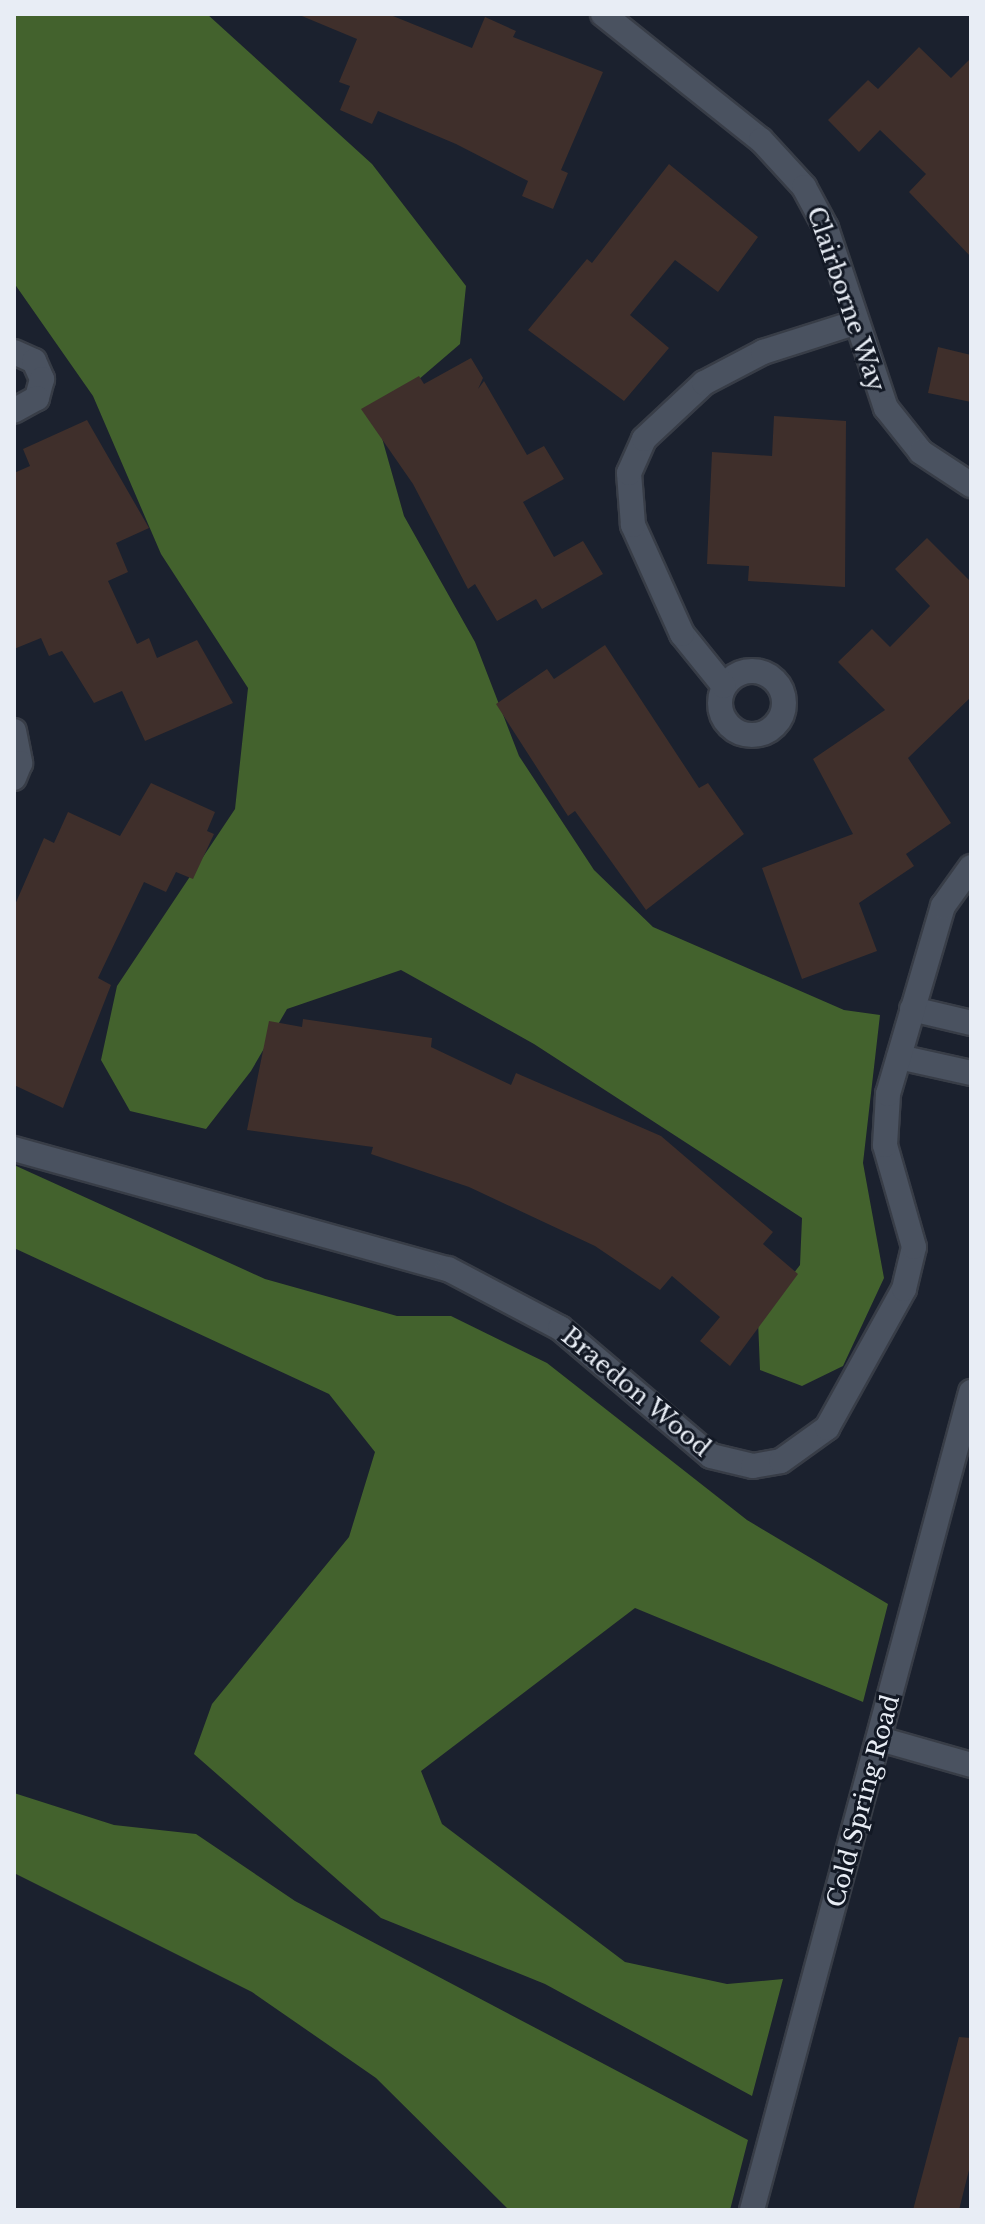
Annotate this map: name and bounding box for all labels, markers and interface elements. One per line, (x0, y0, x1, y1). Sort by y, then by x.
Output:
street label: Clairborne Way (801, 202, 891, 396)
street label: Braedon Wood (555, 1321, 717, 1463)
street label: Cold Spring Road (821, 1692, 905, 1910)

